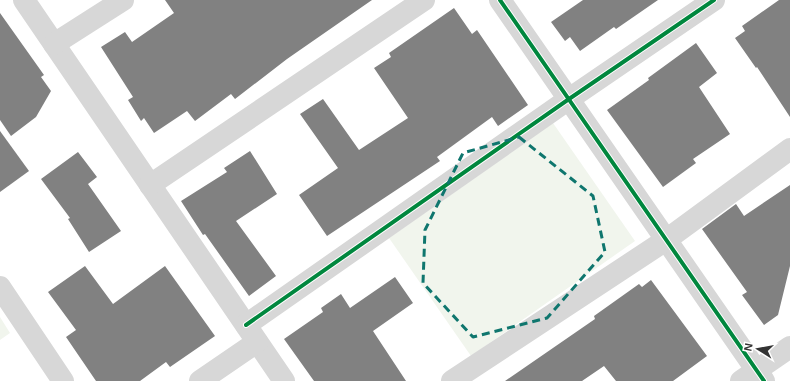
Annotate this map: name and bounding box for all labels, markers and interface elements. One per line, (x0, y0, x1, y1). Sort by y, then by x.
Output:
north arrow (738, 329, 778, 369)
text: N (742, 342, 755, 352)

